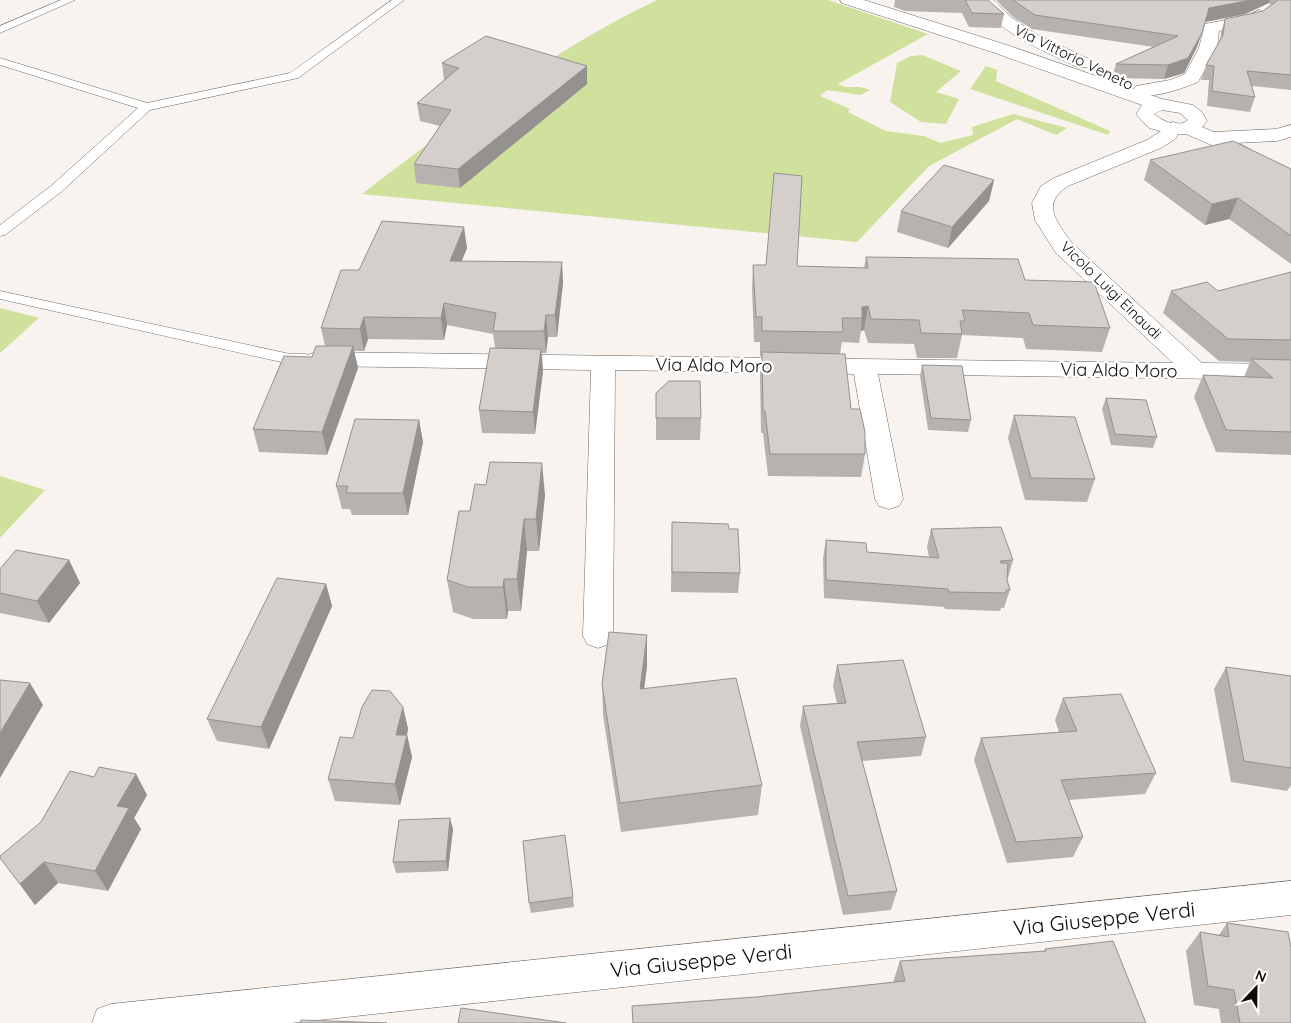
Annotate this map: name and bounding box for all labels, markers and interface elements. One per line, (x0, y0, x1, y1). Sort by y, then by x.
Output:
street label: Via Vittorio Veneto (1011, 20, 1137, 94)
street label: Vicolo Luigi Einaudi (1057, 237, 1165, 343)
street label: Via Aldo Moro (655, 352, 773, 378)
street label: Via Aldo Moro (1060, 357, 1178, 383)
street label: Via Giuseppe Verdi (1012, 896, 1196, 940)
street label: Via Giuseppe Verdi (609, 938, 793, 982)
north arrow (1231, 963, 1281, 1013)
text: N (1253, 966, 1269, 986)

